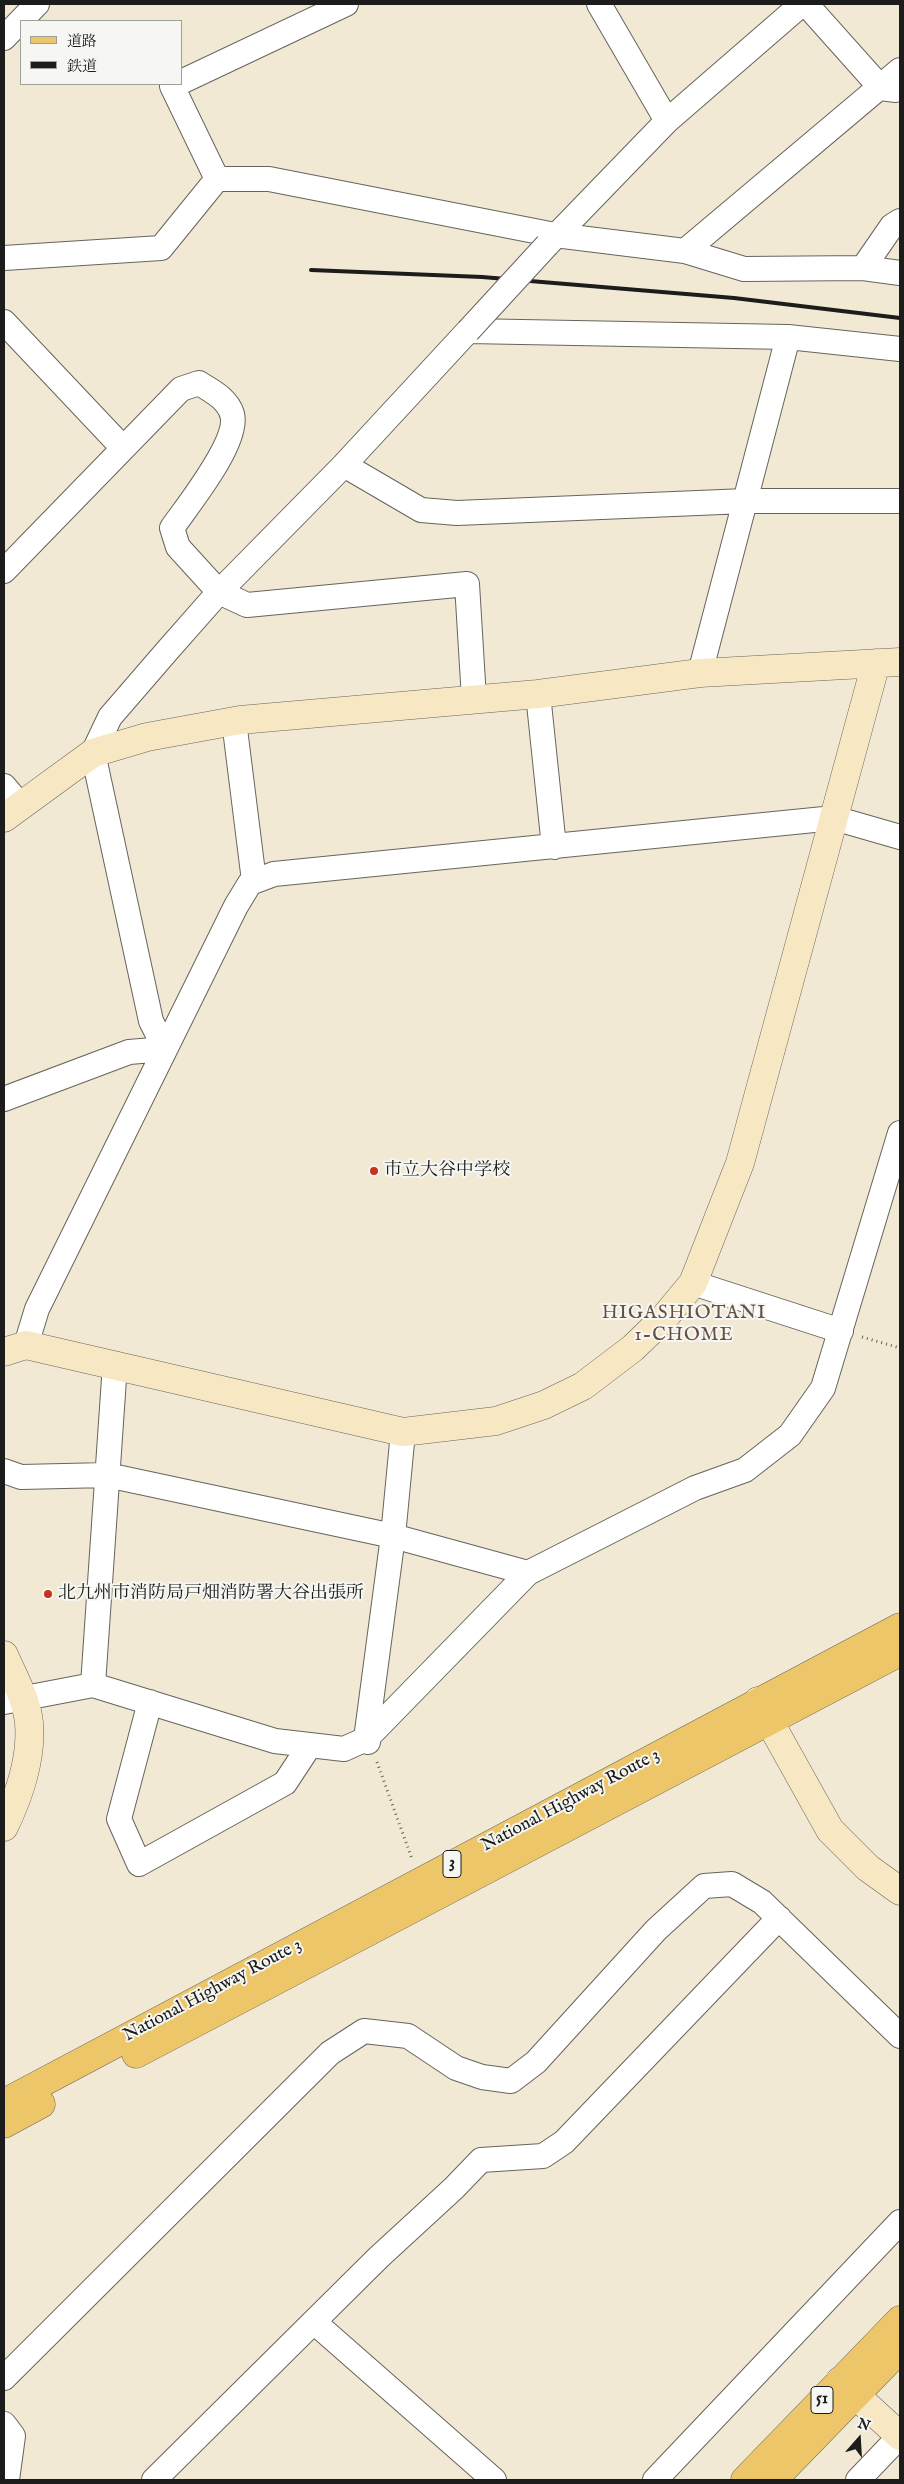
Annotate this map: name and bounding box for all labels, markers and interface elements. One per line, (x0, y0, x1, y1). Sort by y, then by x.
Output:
legend (20, 20, 182, 85)
text: 道路 (67, 32, 97, 51)
text: 鉄道 (67, 57, 97, 76)
place label: 市立大谷中学校 (384, 1160, 510, 1182)
marker: 市立大谷中学校 (368, 1165, 380, 1177)
district label: HIGASHIOTANI 1-CHOME (600, 1303, 768, 1347)
place label: 北九州市消防局戸畑消防署大谷出張所 (58, 1583, 364, 1605)
marker: 北九州市消防局戸畑消防署大谷出張所 (42, 1588, 54, 1600)
street label: National Highway Route 3 (478, 1745, 664, 1857)
road number: 3 (443, 1850, 461, 1878)
street label: National Highway Route 3 (120, 1935, 306, 2047)
road number: 51 (811, 2386, 833, 2414)
north arrow (834, 2414, 884, 2464)
text: N (855, 2414, 873, 2435)

